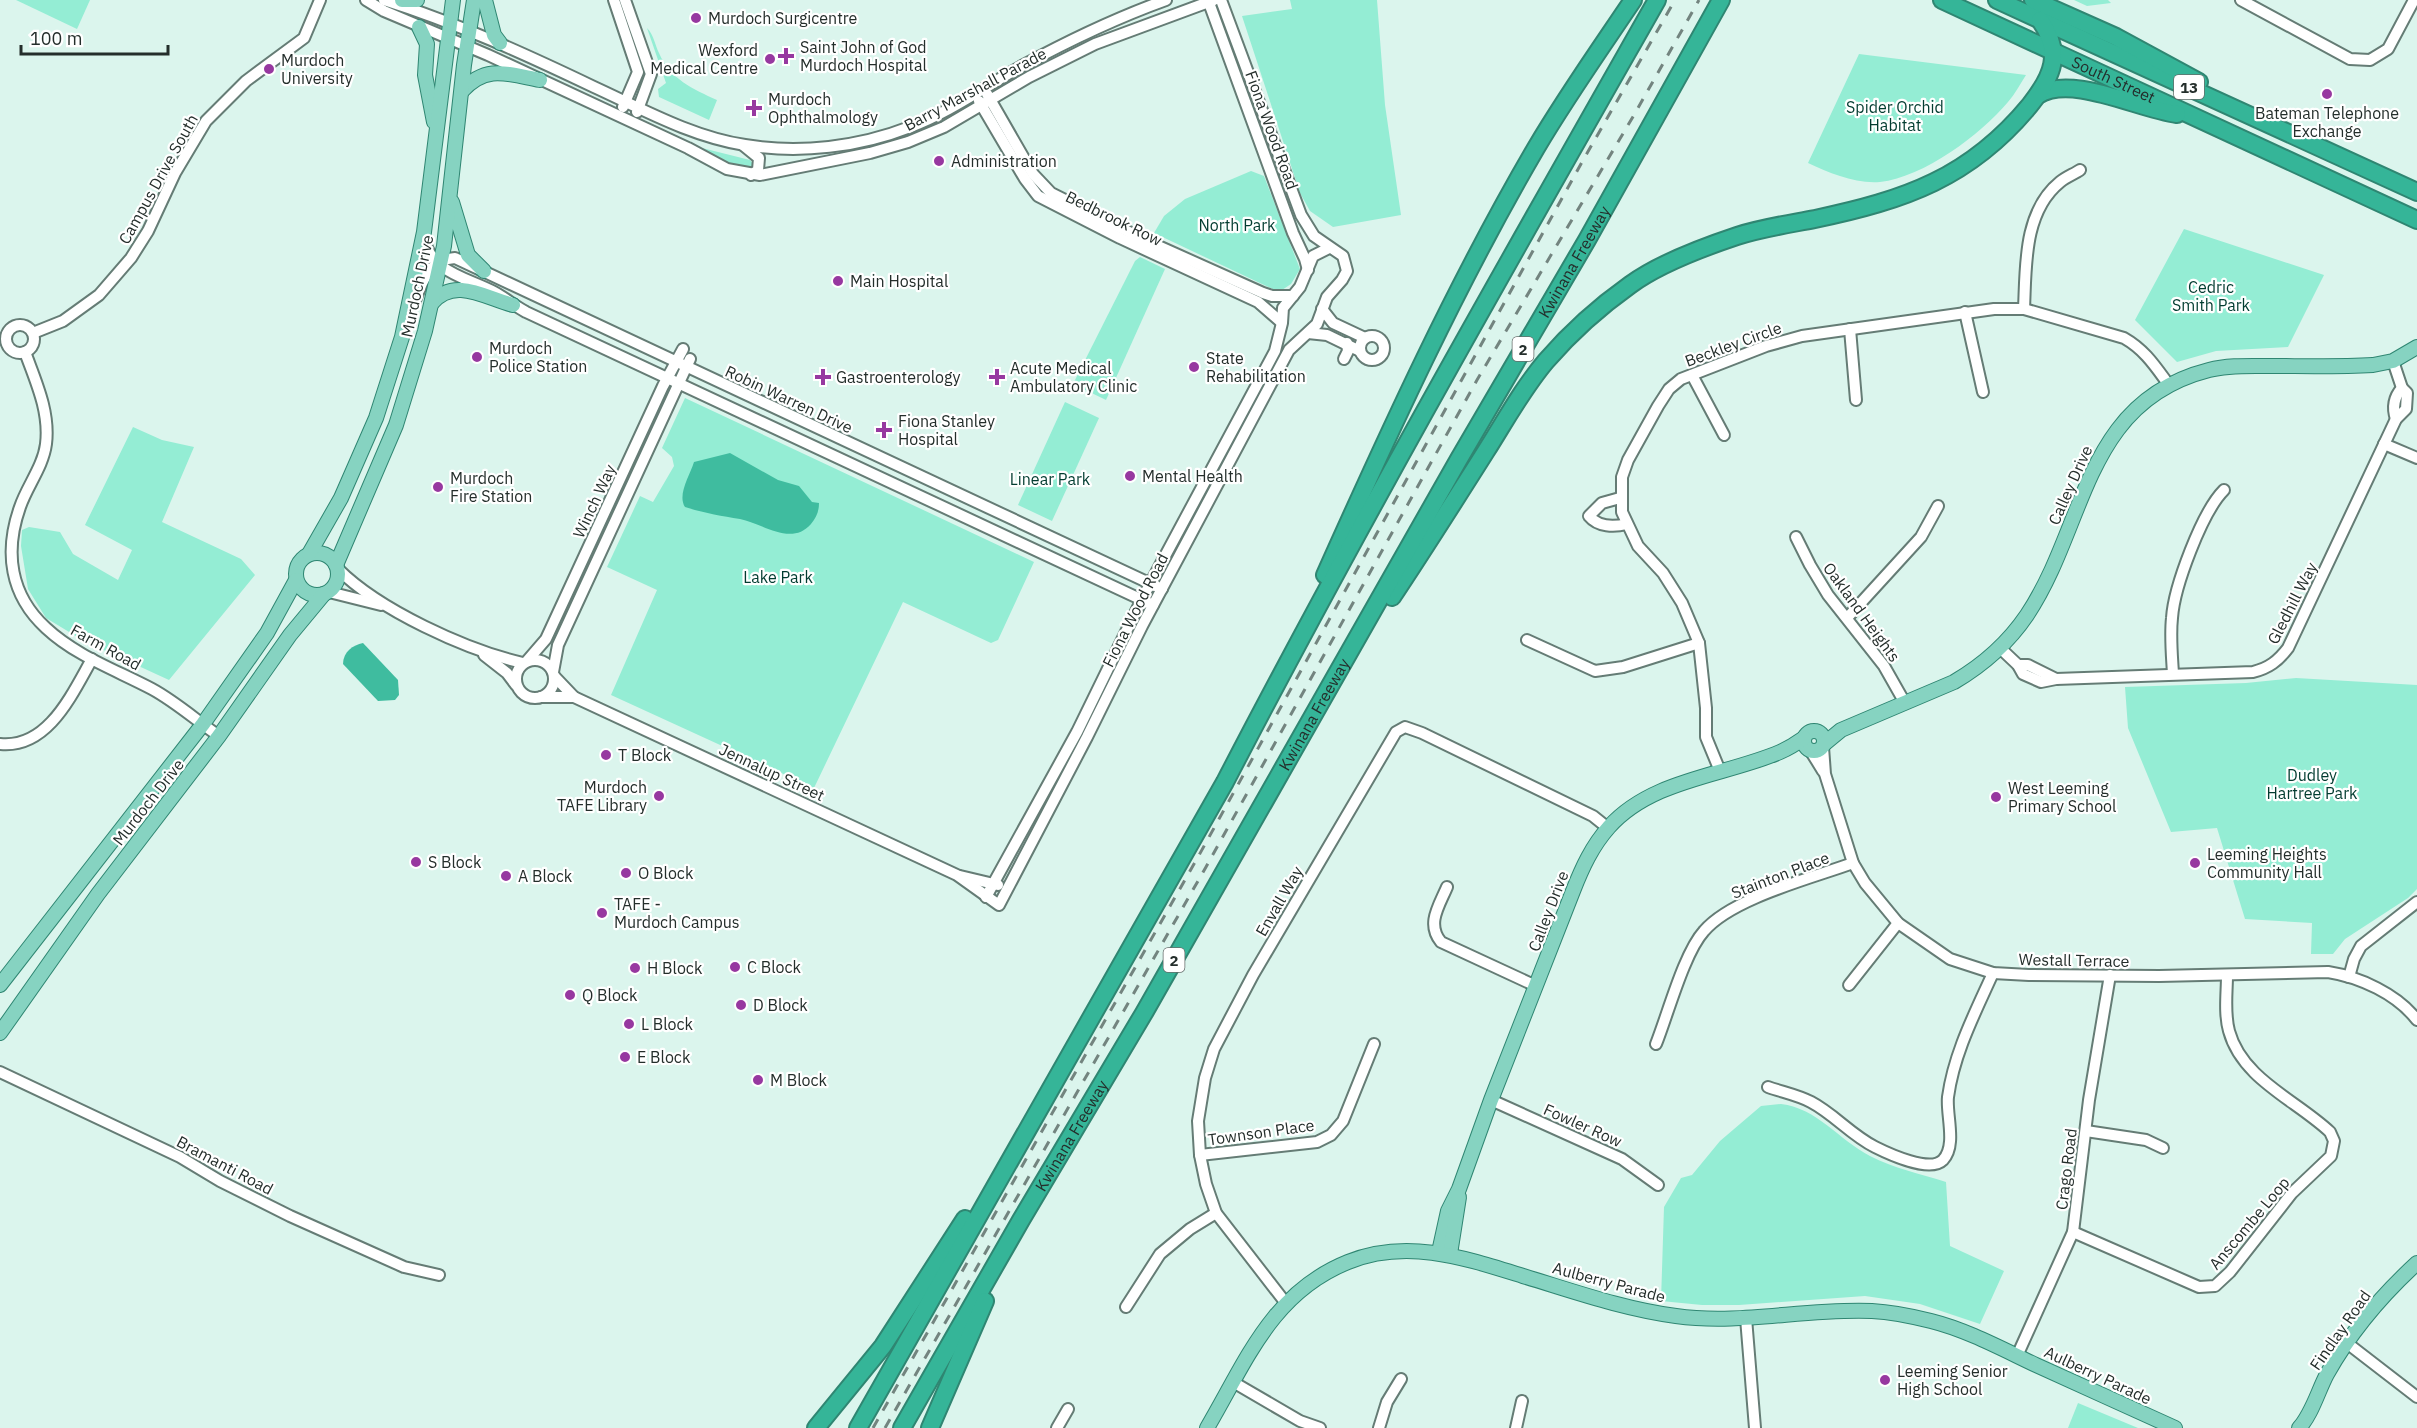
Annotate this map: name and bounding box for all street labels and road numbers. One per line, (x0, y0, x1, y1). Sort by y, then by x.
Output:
street label: Barry Marshall Parade (900, 43, 1050, 135)
street label: South Street (2069, 51, 2158, 107)
street label: Fiona Wood Road (1241, 68, 1303, 192)
road number: 13 (2174, 75, 2204, 99)
street label: Campus Drive South (114, 111, 202, 247)
street label: Bedbrook Row (1062, 186, 1166, 250)
street label: Kwinana Freeway (1534, 202, 1614, 321)
street label: Murdoch Drive (396, 233, 438, 339)
street label: Beckley Circle (1682, 317, 1784, 371)
road number: 2 (1512, 337, 1534, 361)
street label: Robin Warren Drive (722, 361, 856, 437)
street label: Calley Drive (2044, 442, 2096, 528)
street label: Winch Way (568, 461, 620, 541)
street label: Fiona Wood Road (1098, 550, 1172, 670)
street label: Oakland Heights (1819, 558, 1905, 666)
street label: Gledhill Way (2263, 559, 2321, 647)
street label: Farm Road (67, 620, 145, 674)
street label: Kwinana Freeway (1274, 655, 1354, 774)
street label: Jennalup Street (716, 739, 828, 805)
street label: Murdoch Drive (108, 755, 188, 849)
street label: Stainton Place (1728, 847, 1832, 903)
street label: Envall Way (1251, 862, 1307, 940)
street label: Calley Drive (1523, 868, 1573, 954)
road number: 2 (1164, 948, 1184, 972)
street label: Westall Terrace (2018, 949, 2130, 971)
street label: Kwinana Freeway (1030, 1076, 1112, 1195)
street label: Fowler Row (1541, 1099, 1625, 1151)
street label: Townson Place (1206, 1115, 1316, 1149)
street label: Crago Road (2051, 1127, 2081, 1211)
street label: Bramanti Road (173, 1131, 277, 1199)
street label: Anscombe Loop (2204, 1173, 2294, 1273)
street label: Aulberry Parade (1550, 1257, 1668, 1307)
street label: Findlay Road (2305, 1286, 2375, 1374)
street label: Aulberry Parade (2041, 1341, 2155, 1409)

